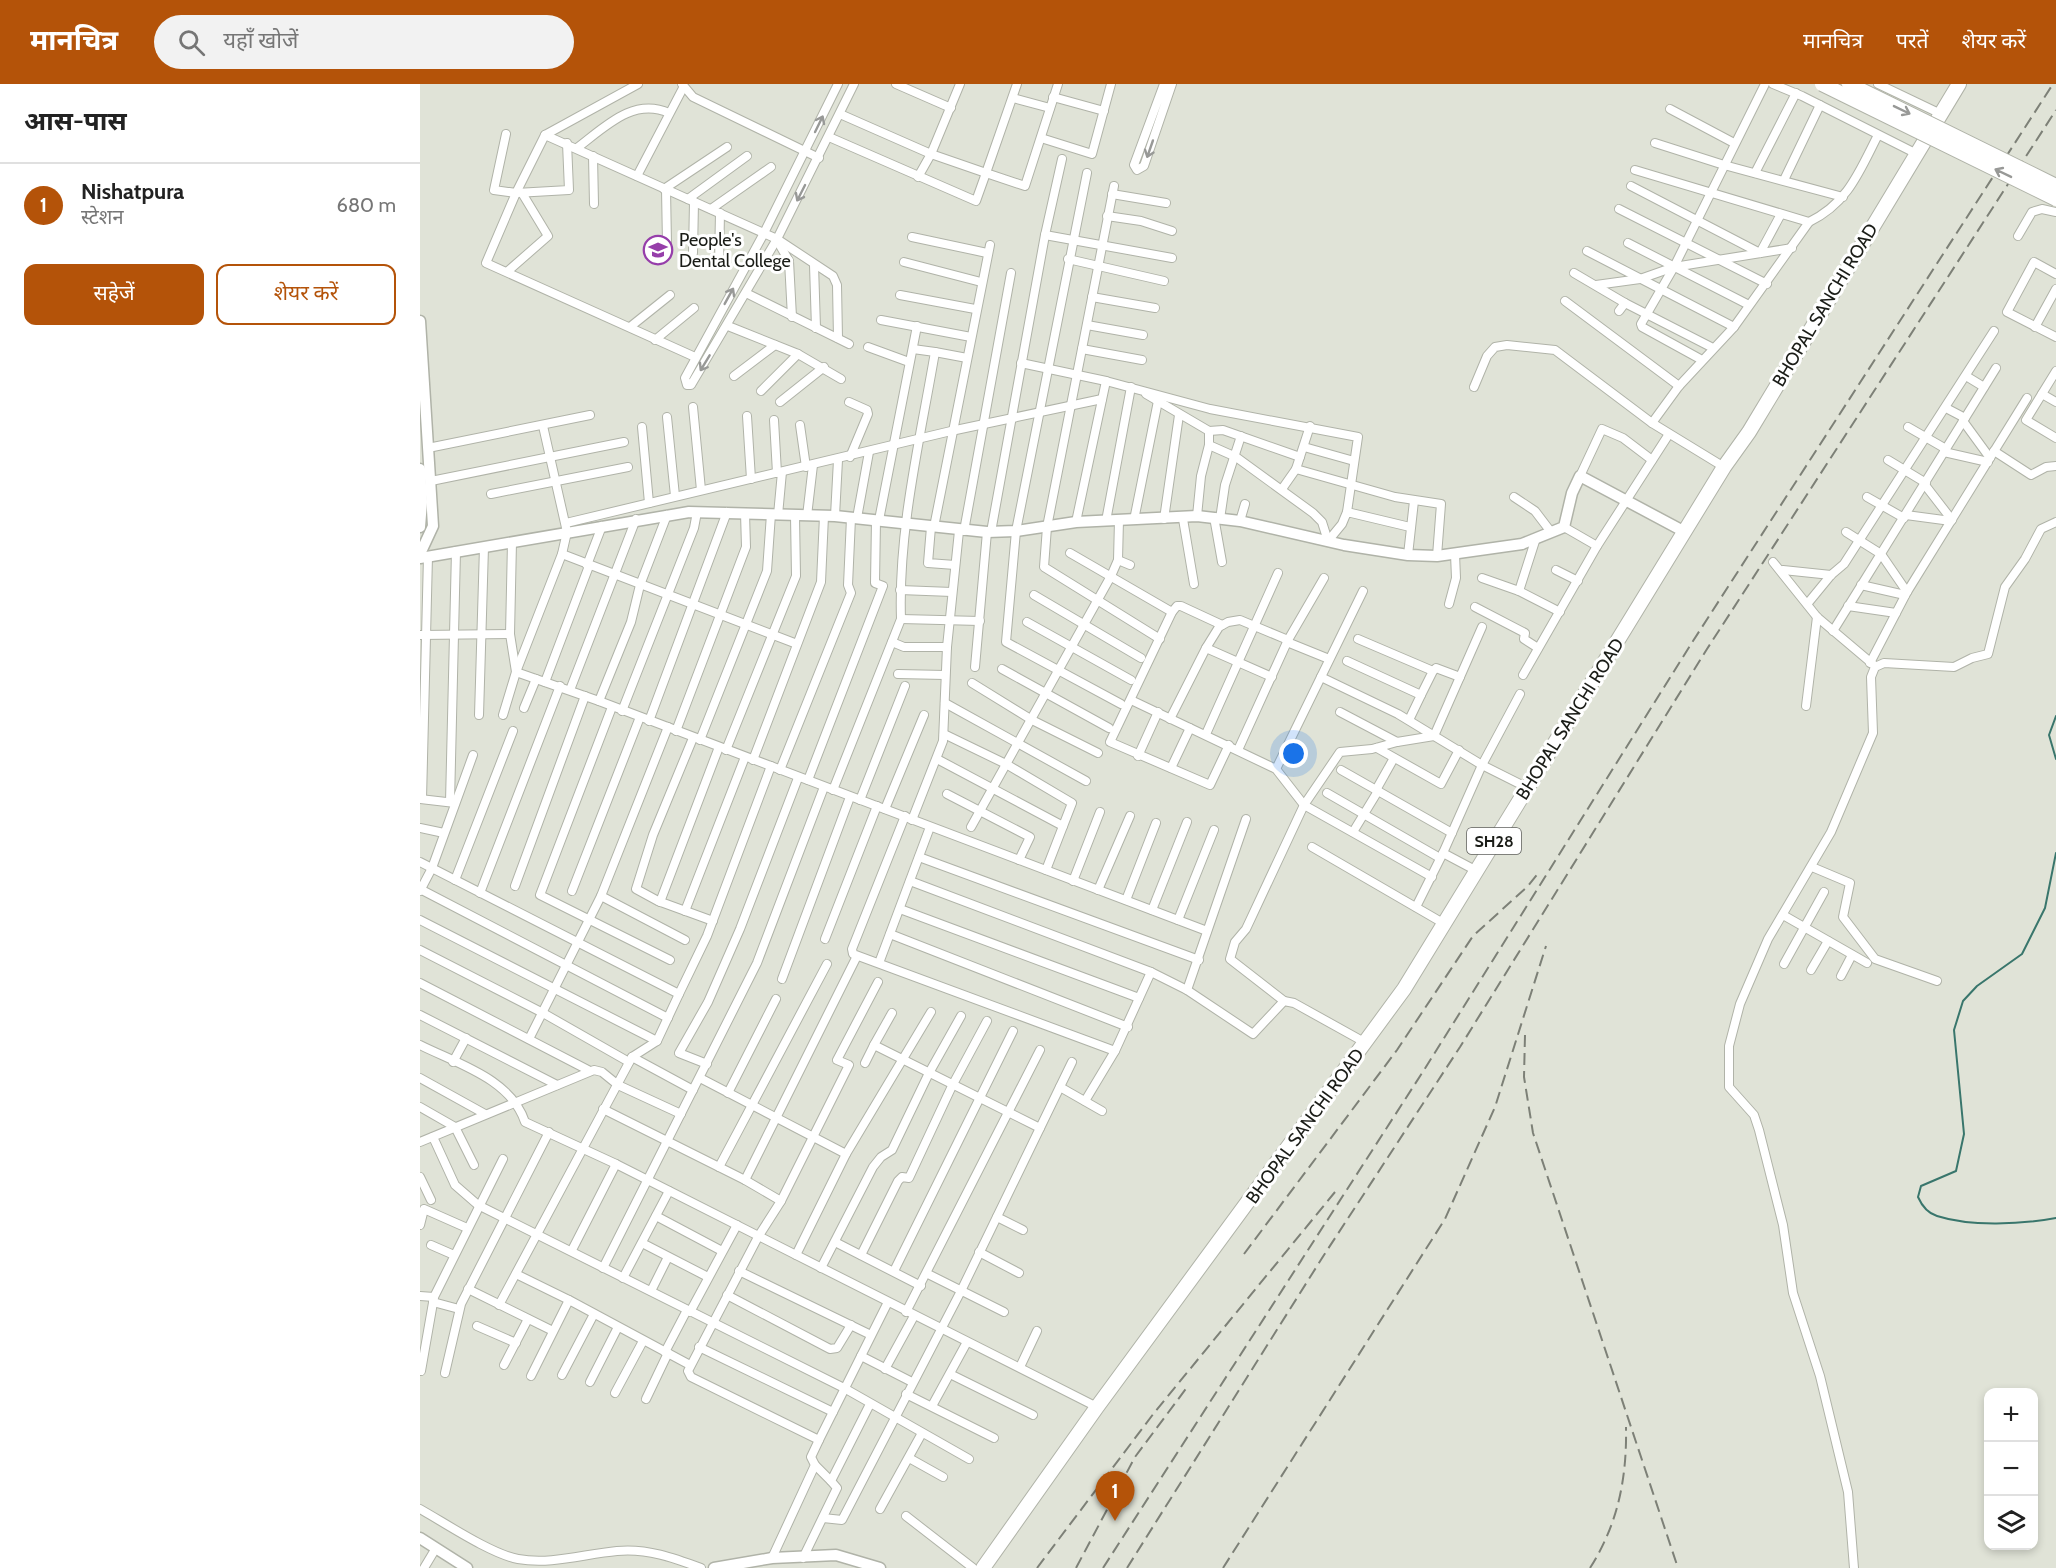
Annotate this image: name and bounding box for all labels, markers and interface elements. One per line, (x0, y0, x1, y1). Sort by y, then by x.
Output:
search box (154, 15, 574, 69)
text: मानचित्र (30, 23, 118, 57)
icon: search (175, 26, 208, 59)
text: यहाँ खोजें (223, 27, 298, 54)
text: मानचित्र (1803, 28, 1863, 53)
text: परतें (1896, 28, 1929, 53)
text: शेयर करें (1962, 28, 2026, 53)
one-way arrow (1892, 104, 1910, 116)
text: आस-पास (24, 105, 127, 137)
one-way arrow (814, 115, 826, 133)
one-way arrow (1143, 139, 1154, 158)
one-way arrow (1995, 166, 2013, 178)
text: Nishatpura (81, 178, 184, 205)
one-way arrow (794, 184, 806, 202)
text: 1 (40, 193, 47, 217)
text: 680 m (337, 193, 396, 217)
text: स्टेशन (81, 205, 124, 229)
street label: BHOPAL SANCHI ROAD (1768, 219, 1882, 391)
place label: People's Dental College (679, 229, 791, 272)
school or university icon: People's Dental College (642, 234, 674, 266)
button: सहेजें (24, 264, 204, 325)
button: शेयर करें (216, 264, 396, 325)
one-way arrow (724, 288, 735, 306)
one-way arrow (699, 354, 711, 371)
street label: BHOPAL SANCHI ROAD (1511, 634, 1629, 804)
your location (1279, 739, 1308, 768)
road number: SH28 (1467, 828, 1521, 854)
street label: BHOPAL SANCHI ROAD (1241, 1044, 1369, 1208)
map controls (1984, 1388, 2038, 1550)
button: + (1984, 1388, 2038, 1442)
button: − (1984, 1442, 2038, 1496)
pin: 1 (1096, 1472, 1134, 1521)
button: layers (1984, 1496, 2038, 1550)

